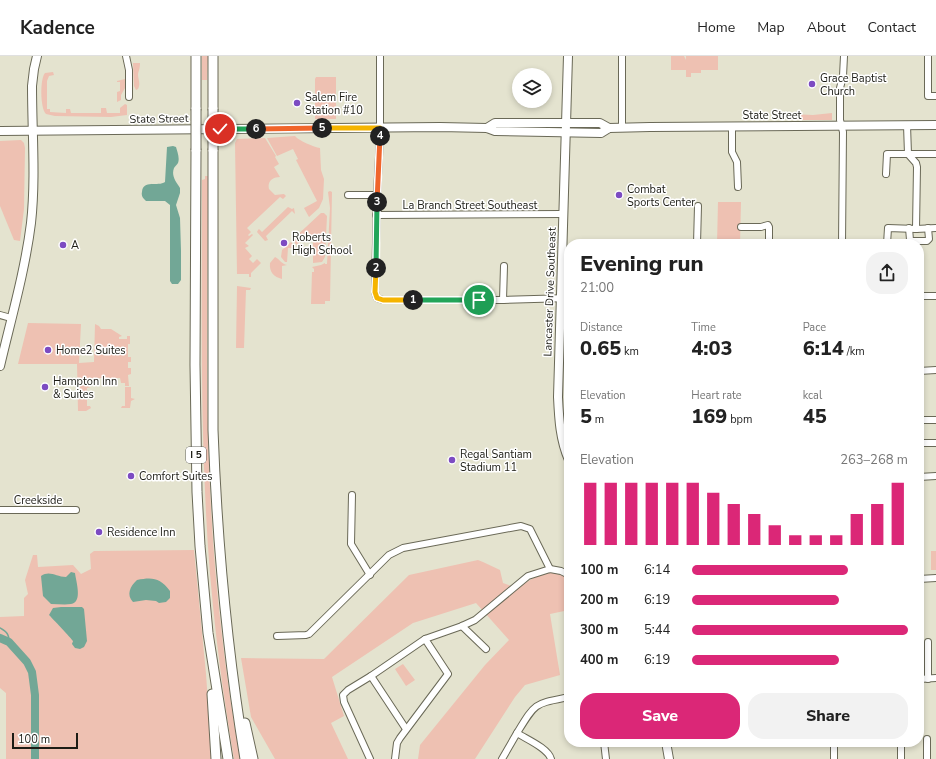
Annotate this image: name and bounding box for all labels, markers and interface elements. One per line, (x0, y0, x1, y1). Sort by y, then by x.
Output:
text: Kadence (20, 15, 95, 41)
text: Home (697, 18, 735, 37)
text: Map (757, 18, 785, 37)
text: About (807, 18, 846, 37)
text: Contact (868, 18, 916, 37)
map controls (512, 68, 552, 108)
button: layers (512, 68, 552, 108)
place label: Grace Baptist Church (820, 71, 887, 99)
marker: Grace Baptist Church (807, 79, 817, 89)
place label: Salem Fire Station #10 (305, 90, 363, 118)
marker: Salem Fire Station #10 (292, 98, 302, 108)
street label: State Street (743, 108, 802, 123)
street label: State Street (129, 111, 189, 127)
pin (203, 112, 237, 146)
icon: check (209, 118, 231, 140)
pin: 5 (312, 118, 332, 138)
pin: 6 (246, 119, 266, 139)
text: 5 (319, 120, 325, 135)
text: 6 (253, 121, 259, 136)
pin: 4 (370, 126, 390, 146)
text: 4 (377, 128, 383, 143)
place label: Combat Sports Center (627, 182, 695, 210)
marker: Combat Sports Center (614, 190, 624, 200)
pin: 3 (367, 192, 387, 212)
text: 3 (374, 194, 380, 209)
street label: La Branch Street Southeast (403, 198, 538, 213)
street label: Lancaster Drive Southeast (540, 227, 560, 357)
place label: Roberts High School (292, 230, 353, 258)
place label: A (71, 238, 79, 253)
marker: Roberts High School (279, 238, 289, 248)
marker: A (58, 240, 68, 250)
text: Evening run (580, 249, 704, 279)
button: share (866, 252, 908, 294)
pin: 2 (366, 258, 386, 278)
text: 2 (373, 260, 379, 275)
text: 21:00 (580, 279, 614, 297)
pin (462, 283, 496, 317)
icon: arrive (468, 289, 490, 311)
pin: 1 (403, 290, 423, 310)
text: 1 (410, 292, 416, 307)
text: Distance (580, 320, 623, 335)
text: Time (691, 320, 716, 335)
text: Pace (803, 320, 826, 335)
text: 0.65 (580, 335, 621, 362)
text: 4:03 (691, 335, 733, 362)
text: 6:14 (803, 335, 844, 362)
place label: Home2 Suites (56, 343, 126, 358)
text: km (621, 344, 639, 359)
text: /km (844, 344, 865, 359)
marker: Home2 Suites (43, 345, 53, 355)
place label: Hampton Inn & Suites (53, 374, 117, 402)
marker: Hampton Inn & Suites (40, 382, 50, 392)
text: Elevation (580, 388, 626, 403)
text: Heart rate (691, 388, 742, 403)
text: kcal (803, 388, 822, 403)
text: 5 (580, 403, 592, 430)
text: 169 (691, 403, 727, 430)
text: 45 (803, 403, 827, 430)
text: m (592, 412, 604, 427)
text: bpm (727, 412, 752, 427)
road number: I 5 (186, 447, 206, 463)
place label: Regal Santiam Stadium 11 (460, 447, 532, 475)
text: Elevation (580, 451, 634, 469)
text: 263–268 m (840, 451, 908, 469)
marker: Regal Santiam Stadium 11 (447, 455, 457, 465)
place label: Comfort Suites (139, 469, 213, 484)
marker: Comfort Suites (126, 471, 136, 481)
street label: Creekside (14, 493, 62, 508)
place label: Residence Inn (107, 525, 175, 540)
marker: Residence Inn (94, 527, 104, 537)
text: 100 m (580, 561, 618, 579)
text: 6:14 (644, 561, 670, 579)
text: 200 m (580, 591, 618, 609)
text: 6:19 (644, 591, 670, 609)
text: 300 m (580, 621, 618, 639)
text: 5:44 (644, 621, 670, 639)
text: 400 m (580, 651, 618, 669)
text: 6:19 (644, 651, 670, 669)
button: Save (580, 693, 740, 739)
button: Share (748, 693, 908, 739)
scale bar (12, 731, 78, 750)
text: 100 m (18, 732, 50, 747)

